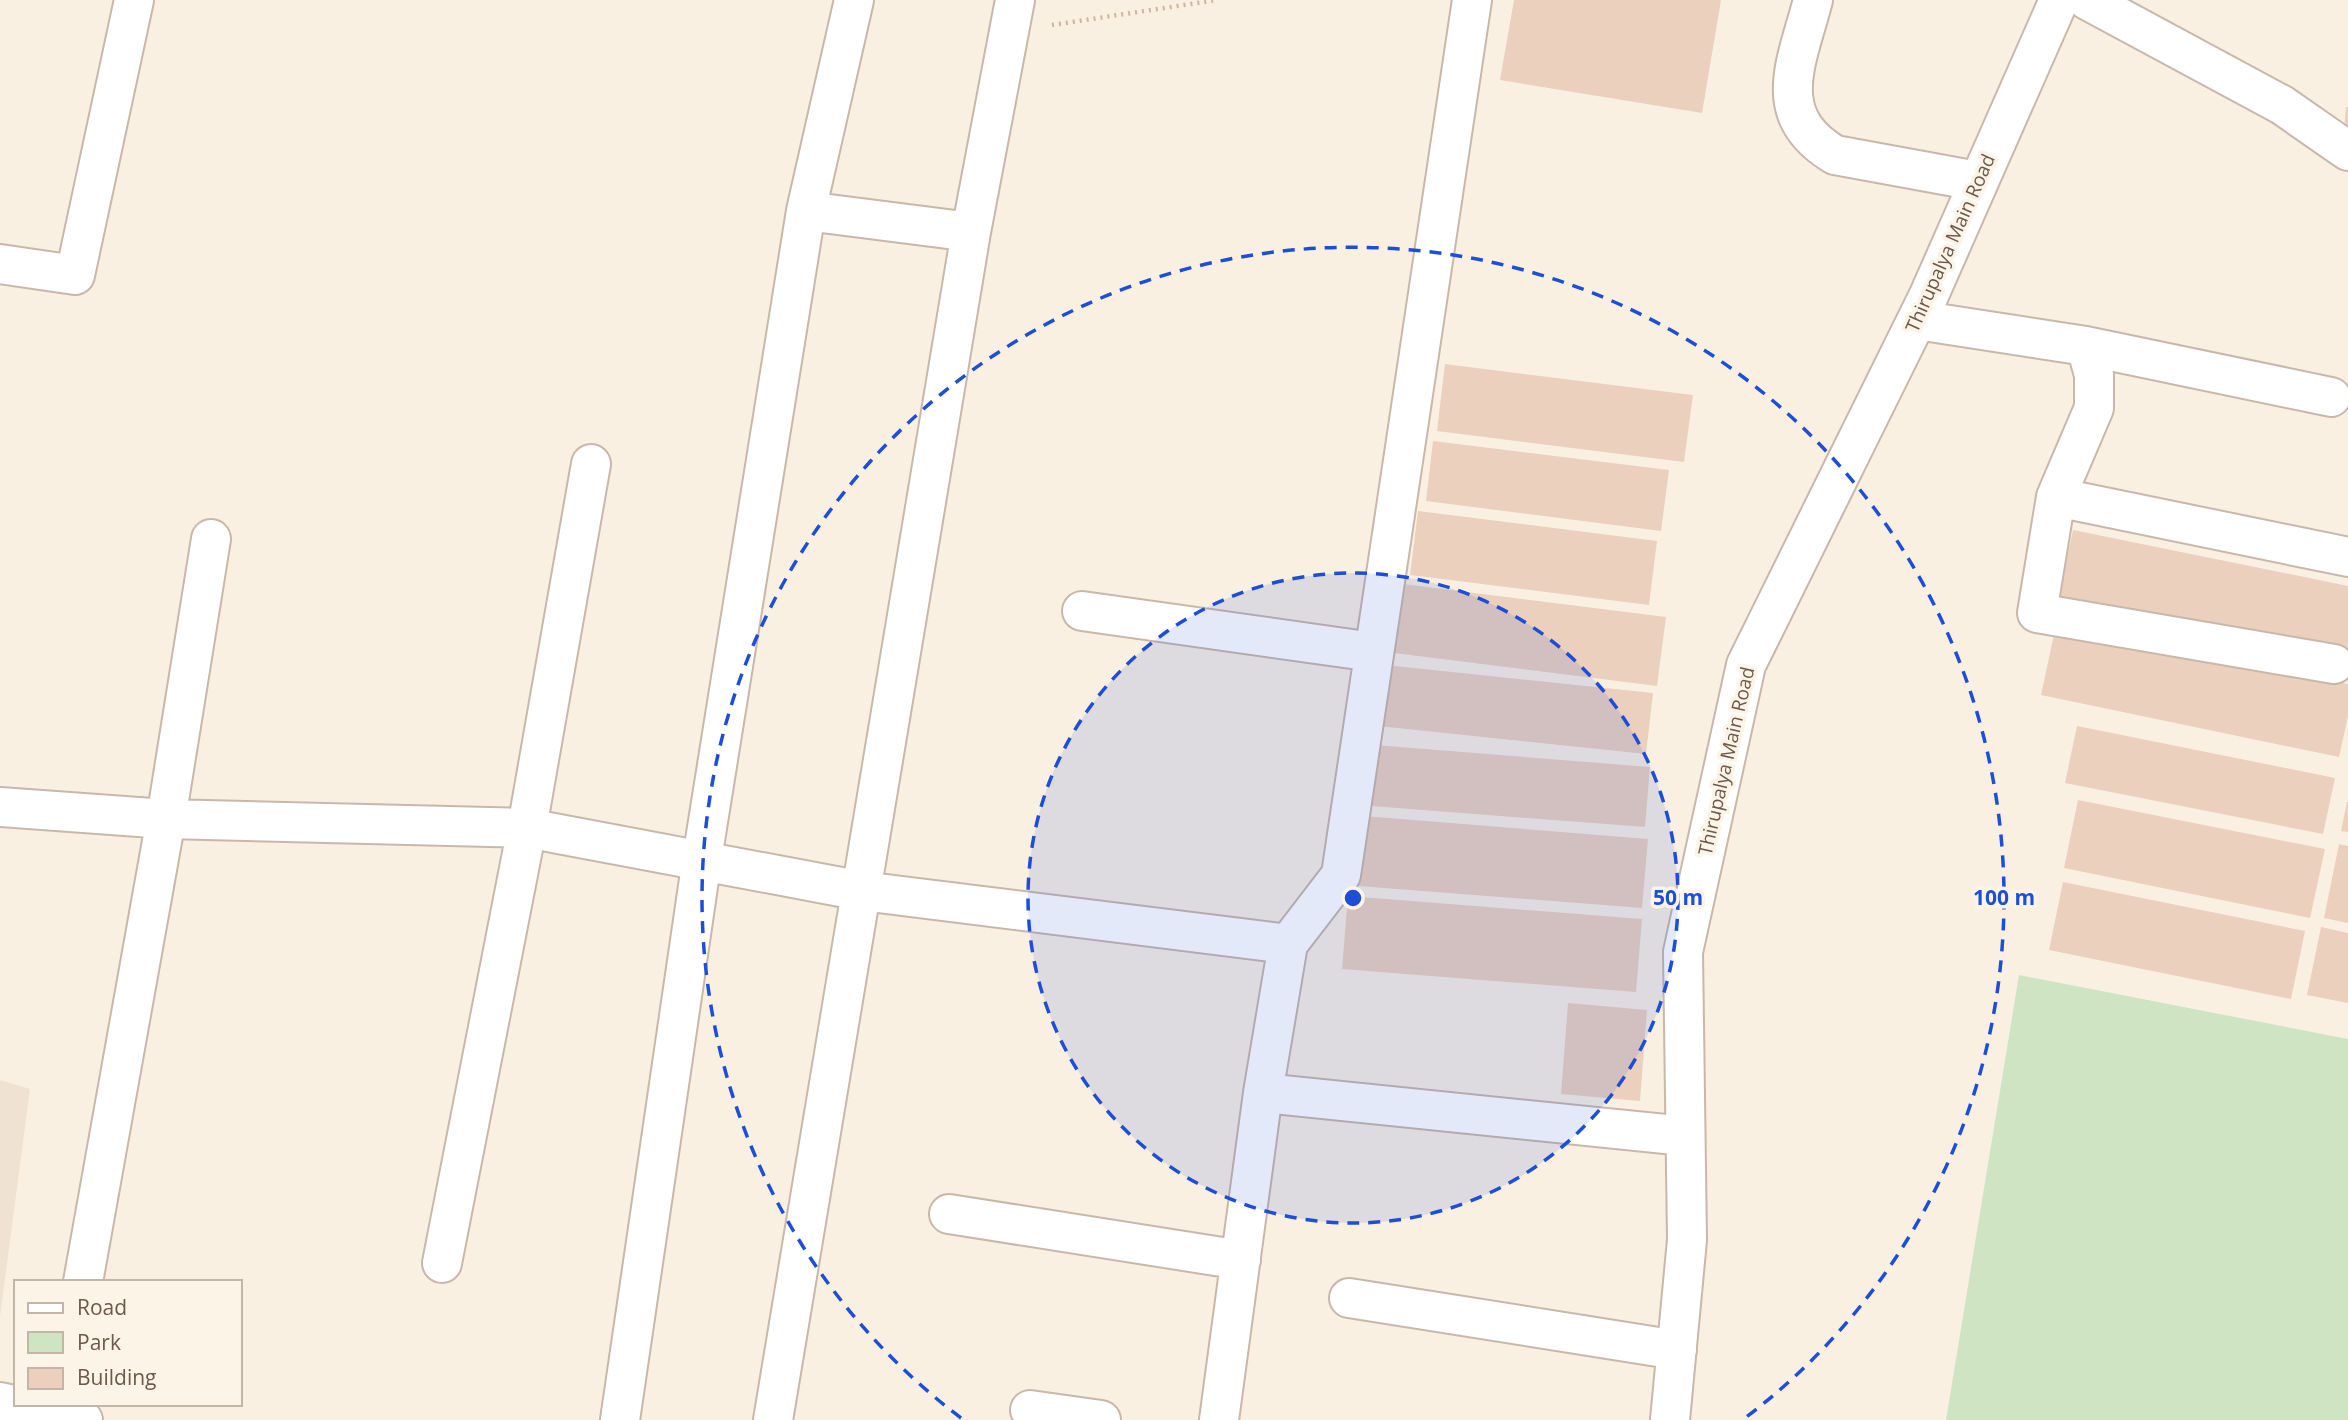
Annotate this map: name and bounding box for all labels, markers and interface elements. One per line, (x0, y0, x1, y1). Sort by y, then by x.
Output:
street label: Thirupalya Main Road (1899, 150, 2001, 336)
street label: Thirupalya Main Road (1692, 664, 1760, 858)
text: 50 m (1653, 883, 1703, 911)
text: 100 m (1973, 883, 2035, 911)
centre of rings (1341, 886, 1365, 910)
legend (14, 1280, 242, 1406)
text: Road (77, 1293, 127, 1321)
text: Park (77, 1328, 121, 1356)
text: Building (77, 1363, 156, 1391)

